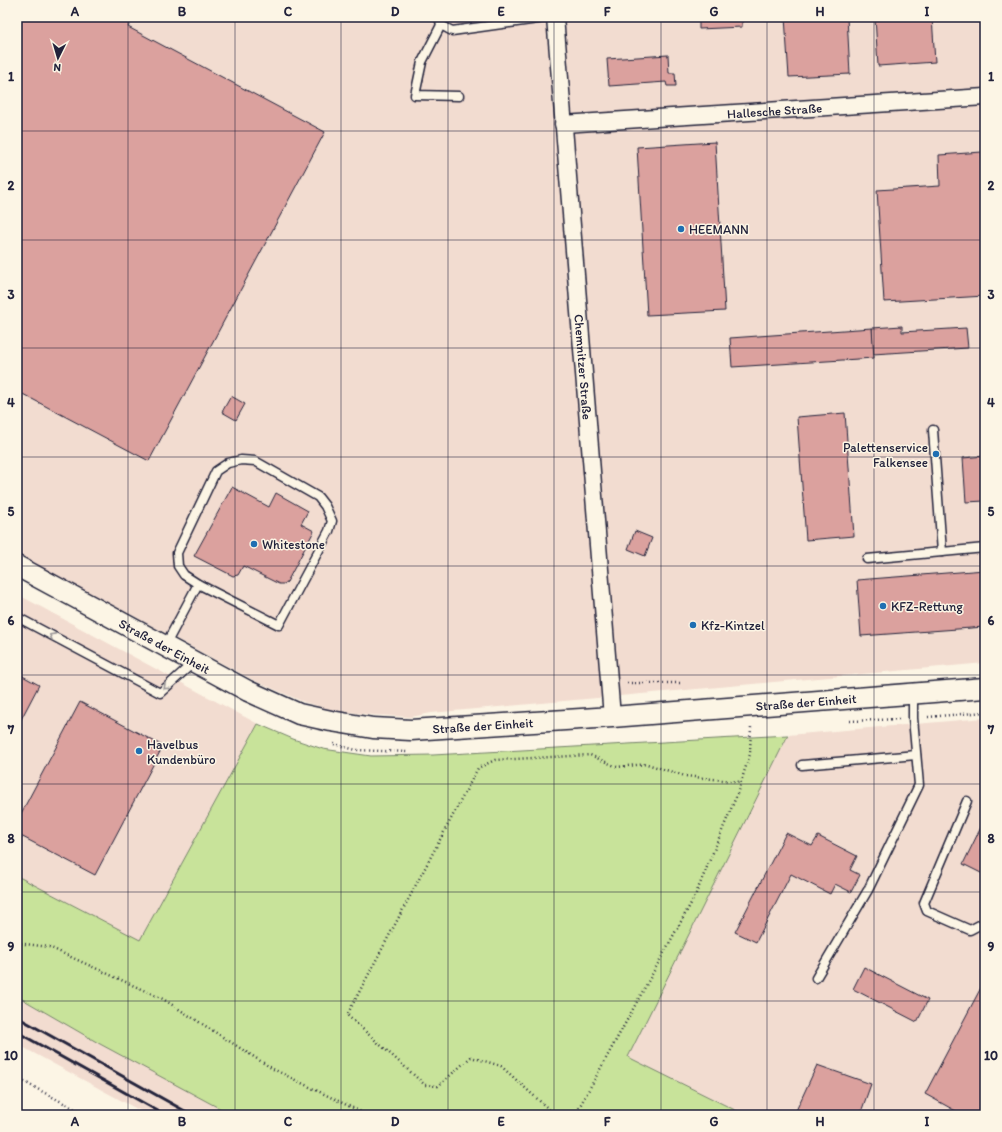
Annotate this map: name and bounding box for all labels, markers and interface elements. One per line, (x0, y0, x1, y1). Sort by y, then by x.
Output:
text: A (70, 4, 80, 19)
text: B (178, 4, 187, 19)
text: C (284, 4, 293, 19)
text: D (391, 4, 400, 19)
text: E (497, 4, 505, 19)
text: F (604, 4, 611, 19)
text: G (710, 4, 719, 19)
text: H (816, 4, 825, 19)
text: I (925, 4, 930, 19)
north arrow (38, 38, 78, 78)
text: N (53, 61, 61, 74)
text: 1 (8, 69, 14, 84)
text: 1 (988, 69, 994, 84)
street label: Hallesche Straße (726, 100, 823, 121)
text: 2 (8, 178, 15, 193)
text: 2 (988, 178, 995, 193)
place label: HEEMANN (689, 222, 749, 237)
marker: HEEMANN (676, 224, 686, 234)
text: 3 (7, 287, 15, 302)
text: 3 (987, 287, 995, 302)
street label: Chemnitzer Straße (572, 313, 595, 420)
text: 4 (7, 395, 15, 410)
text: 4 (987, 395, 995, 410)
place label: Palettenservice Falkensee (843, 440, 928, 470)
marker: Palettenservice Falkensee (931, 449, 941, 459)
text: 5 (8, 504, 15, 519)
text: 5 (988, 504, 995, 519)
place label: Whitestone (262, 537, 325, 552)
marker: Whitestone (249, 539, 259, 549)
place label: KFZ-Rettung (891, 599, 963, 614)
marker: KFZ-Rettung (878, 601, 888, 611)
text: 6 (8, 613, 15, 628)
text: 6 (988, 613, 995, 628)
street label: Straße der Einheit (117, 615, 213, 677)
place label: Kfz-Kintzel (701, 618, 765, 633)
marker: Kfz-Kintzel (688, 620, 698, 630)
one-way arrow (49, 633, 56, 641)
one-way arrow (163, 683, 171, 690)
street label: Straße der Einheit (755, 691, 857, 713)
street label: Straße der Einheit (432, 715, 534, 736)
text: 7 (7, 722, 15, 737)
text: 7 (987, 722, 995, 737)
place label: Havelbus Kundenbüro (147, 737, 216, 767)
marker: Havelbus Kundenbüro (134, 746, 144, 756)
text: 8 (7, 831, 15, 846)
text: 8 (987, 831, 995, 846)
text: 9 (8, 939, 15, 954)
text: 9 (988, 939, 995, 954)
text: 10 (4, 1048, 18, 1063)
text: 10 (984, 1048, 998, 1063)
text: A (70, 1114, 80, 1129)
text: B (178, 1114, 187, 1129)
text: C (284, 1114, 293, 1129)
text: D (391, 1114, 400, 1129)
text: E (497, 1114, 505, 1129)
text: F (604, 1114, 611, 1129)
text: G (710, 1114, 719, 1129)
text: H (816, 1114, 825, 1129)
text: I (925, 1114, 930, 1129)

